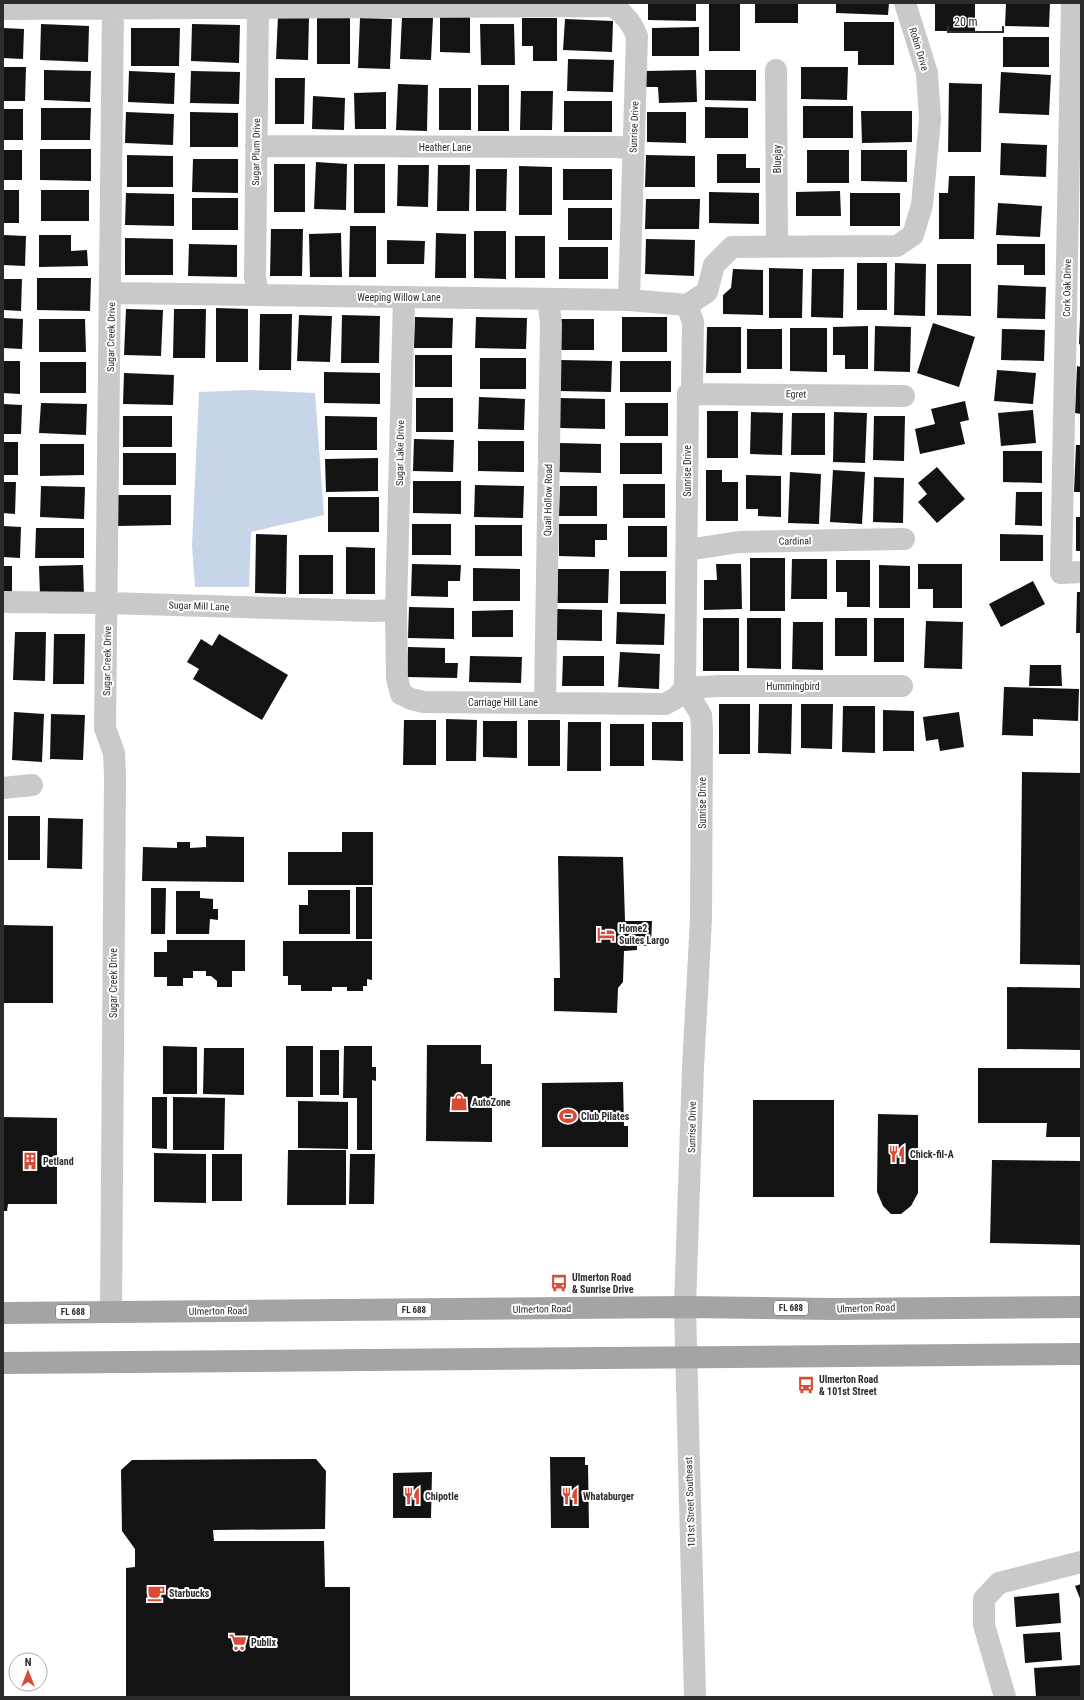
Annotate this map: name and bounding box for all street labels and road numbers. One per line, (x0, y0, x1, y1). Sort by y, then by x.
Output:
street label: Robin Drive (907, 26, 931, 72)
street label: Sunrise Drive (628, 101, 640, 153)
street label: Sugar Plum Drive (250, 118, 262, 186)
street label: Heather Lane (419, 142, 472, 153)
street label: Bluejay (772, 145, 783, 173)
street label: Cork Oak Drive (1061, 259, 1073, 317)
street label: Weeping Willow Lane (357, 292, 441, 303)
street label: Sugar Creek Drive (105, 302, 117, 372)
street label: Egret (786, 388, 806, 400)
street label: Sugar Lake Drive (394, 420, 406, 486)
street label: Sunrise Drive (682, 445, 693, 497)
street label: Quail Hollow Road (542, 464, 554, 536)
street label: Cardinal (779, 535, 811, 547)
street label: Sugar Mill Lane (168, 599, 230, 613)
street label: Sugar Creek Drive (101, 626, 113, 696)
street label: Hummingbird (766, 681, 820, 692)
street label: Carriage Hill Lane (468, 697, 538, 708)
street label: Sunrise Drive (697, 777, 708, 829)
street label: Sugar Creek Drive (108, 948, 119, 1018)
street label: Sunrise Drive (686, 1101, 698, 1153)
road number: FL 688 (774, 1301, 808, 1315)
street label: Ulmerton Road (837, 1301, 895, 1315)
road number: FL 688 (397, 1303, 431, 1317)
street label: Ulmerton Road (513, 1303, 571, 1315)
road number: FL 688 (56, 1305, 90, 1319)
street label: Ulmerton Road (189, 1305, 247, 1317)
street label: 101st Street Southeast (683, 1457, 697, 1547)

